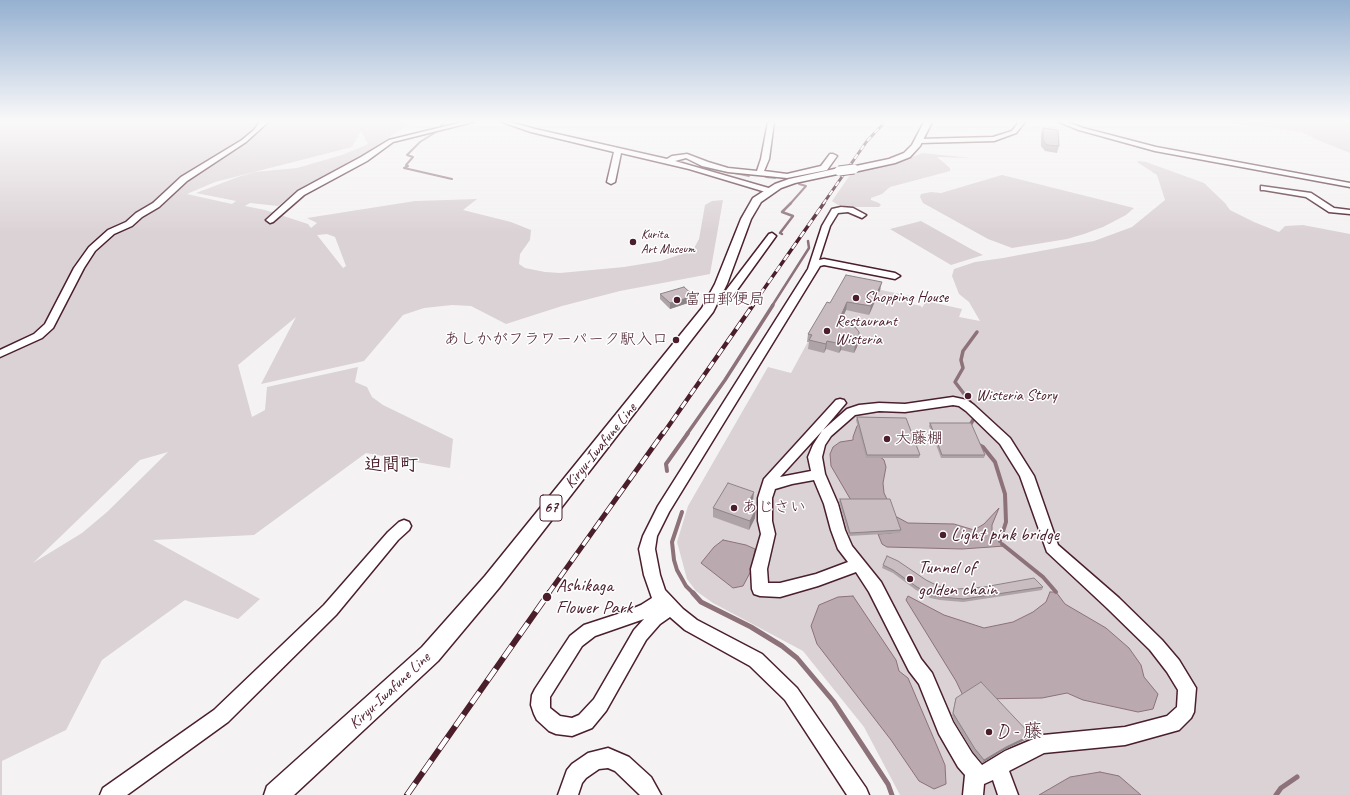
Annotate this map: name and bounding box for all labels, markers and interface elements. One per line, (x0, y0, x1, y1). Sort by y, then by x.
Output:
place label: Kurita Art Museum (641, 227, 695, 258)
marker: Kurita Art Museum (628, 237, 638, 247)
place label: Shopping House (864, 288, 948, 308)
place label: 富田郵便局 (685, 290, 765, 310)
marker: Shopping House (851, 293, 861, 303)
marker: 富田郵便局 (672, 295, 682, 305)
place label: Restaurant Wisteria (835, 312, 897, 350)
marker: Restaurant Wisteria (822, 326, 832, 336)
place label: あしかがフラワーパーク駅入口 (444, 330, 668, 350)
marker: あしかがフラワーパーク駅入口 (671, 335, 681, 345)
place label: Wisteria Story (976, 386, 1057, 406)
marker: Wisteria Story (963, 391, 973, 401)
street label: Kiryu-Iwafune Line (561, 400, 641, 492)
place label: 大藤棚 (895, 429, 943, 449)
marker: 大藤棚 (882, 434, 892, 444)
district label: 迫間町 (364, 454, 418, 476)
road number: 67 (540, 495, 562, 521)
place label: あじさい (742, 498, 806, 518)
marker: あじさい (729, 503, 739, 513)
place label: Light pink bridge (951, 524, 1059, 546)
marker: Light pink bridge (938, 530, 948, 540)
place label: Tunnel of golden chain (918, 557, 997, 601)
marker: Tunnel of golden chain (905, 574, 915, 584)
place label: Ashikaga Flower Park (556, 575, 632, 619)
marker: Ashikaga Flower Park (541, 591, 553, 603)
street label: Kiryu-Iwafune Line (345, 649, 435, 733)
place label: D - 藤 (997, 721, 1042, 743)
marker: D - 藤 (984, 727, 994, 737)

